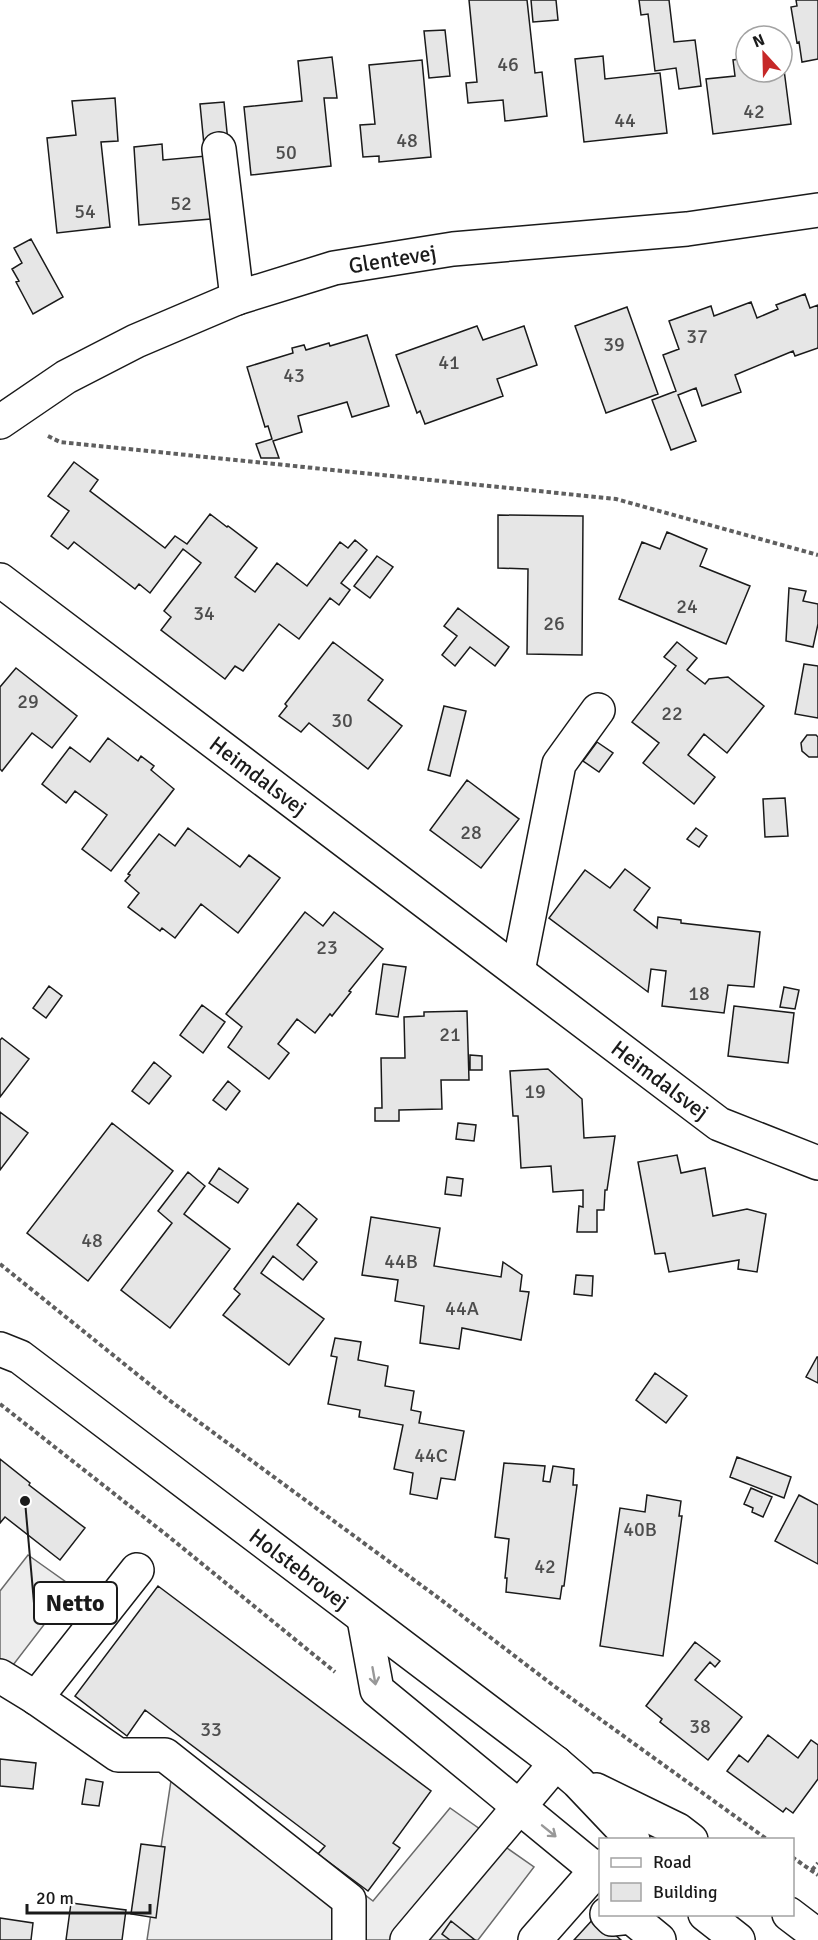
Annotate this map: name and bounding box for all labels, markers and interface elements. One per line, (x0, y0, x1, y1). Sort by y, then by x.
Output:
north arrow (734, 24, 794, 84)
text: N (750, 30, 768, 52)
house number: 46 (497, 52, 519, 77)
house number: 42 (743, 99, 765, 124)
house number: 44 (614, 108, 636, 133)
house number: 48 (396, 128, 418, 153)
house number: 50 (275, 140, 297, 165)
house number: 52 (170, 191, 192, 216)
house number: 54 (74, 199, 96, 224)
street label: Glentevej (347, 239, 438, 279)
house number: 37 (686, 324, 708, 349)
house number: 39 (603, 332, 625, 357)
house number: 41 (438, 350, 460, 375)
house number: 43 (283, 363, 305, 388)
house number: 24 (676, 594, 698, 619)
house number: 34 (193, 601, 215, 626)
house number: 26 (543, 611, 565, 636)
house number: 29 (17, 689, 39, 714)
house number: 22 (661, 701, 683, 726)
house number: 30 (331, 708, 353, 733)
street label: Heimdalsvej (204, 730, 312, 821)
house number: 28 (460, 820, 482, 845)
house number: 23 (316, 935, 338, 960)
house number: 18 (688, 981, 710, 1006)
house number: 21 (439, 1022, 461, 1047)
street label: Heimdalsvej (606, 1034, 714, 1125)
house number: 19 (524, 1079, 546, 1104)
house number: 48 (81, 1228, 103, 1253)
house number: 44B (384, 1249, 418, 1274)
house number: 44A (445, 1296, 479, 1321)
house number: 44C (414, 1443, 448, 1468)
house number: 40B (623, 1517, 657, 1542)
street label: Holstebrovej (244, 1523, 354, 1615)
house number: 42 (534, 1554, 556, 1579)
callout: Netto (34, 1582, 117, 1624)
text: Netto (46, 1588, 104, 1618)
one-way arrow (369, 1666, 380, 1685)
house number: 38 (689, 1714, 711, 1739)
house number: 33 (200, 1717, 222, 1742)
one-way arrow (541, 1825, 557, 1838)
legend (599, 1838, 794, 1916)
text: Road (653, 1851, 692, 1873)
scale bar (27, 1877, 150, 1915)
text: Building (653, 1881, 717, 1903)
text: 20 m (36, 1887, 74, 1909)

